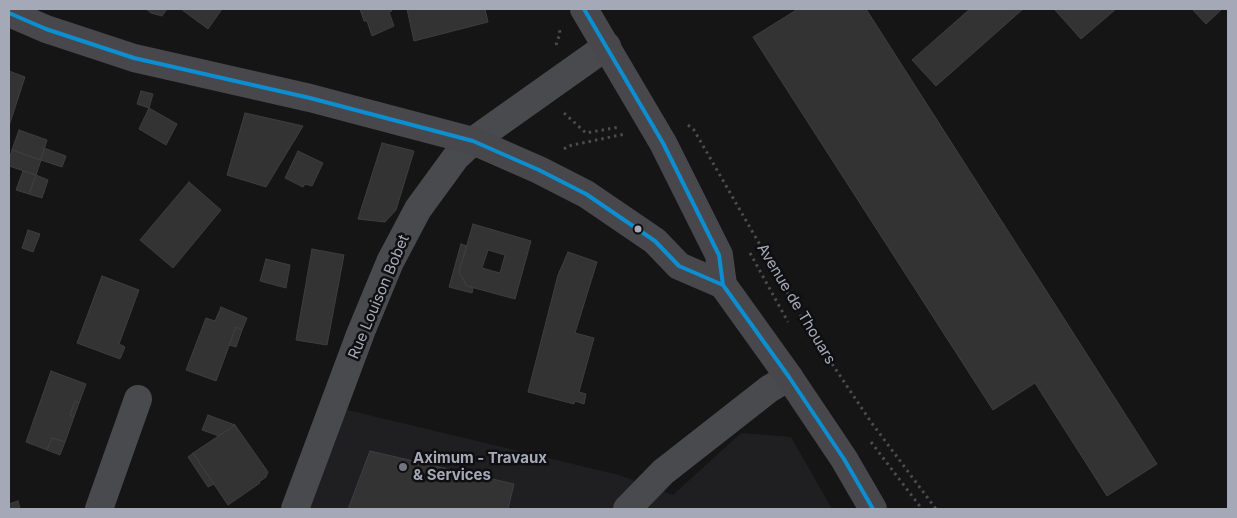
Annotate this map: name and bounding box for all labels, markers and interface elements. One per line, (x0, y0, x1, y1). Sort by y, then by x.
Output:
unlabelled marker (633, 224, 643, 234)
street label: Rue Louison Bobet (345, 232, 413, 362)
street label: Avenue de Thouars (753, 240, 839, 368)
place label: Aximum - Travaux & Services (413, 449, 547, 484)
marker: Aximum - Travaux & Services (397, 461, 409, 473)

